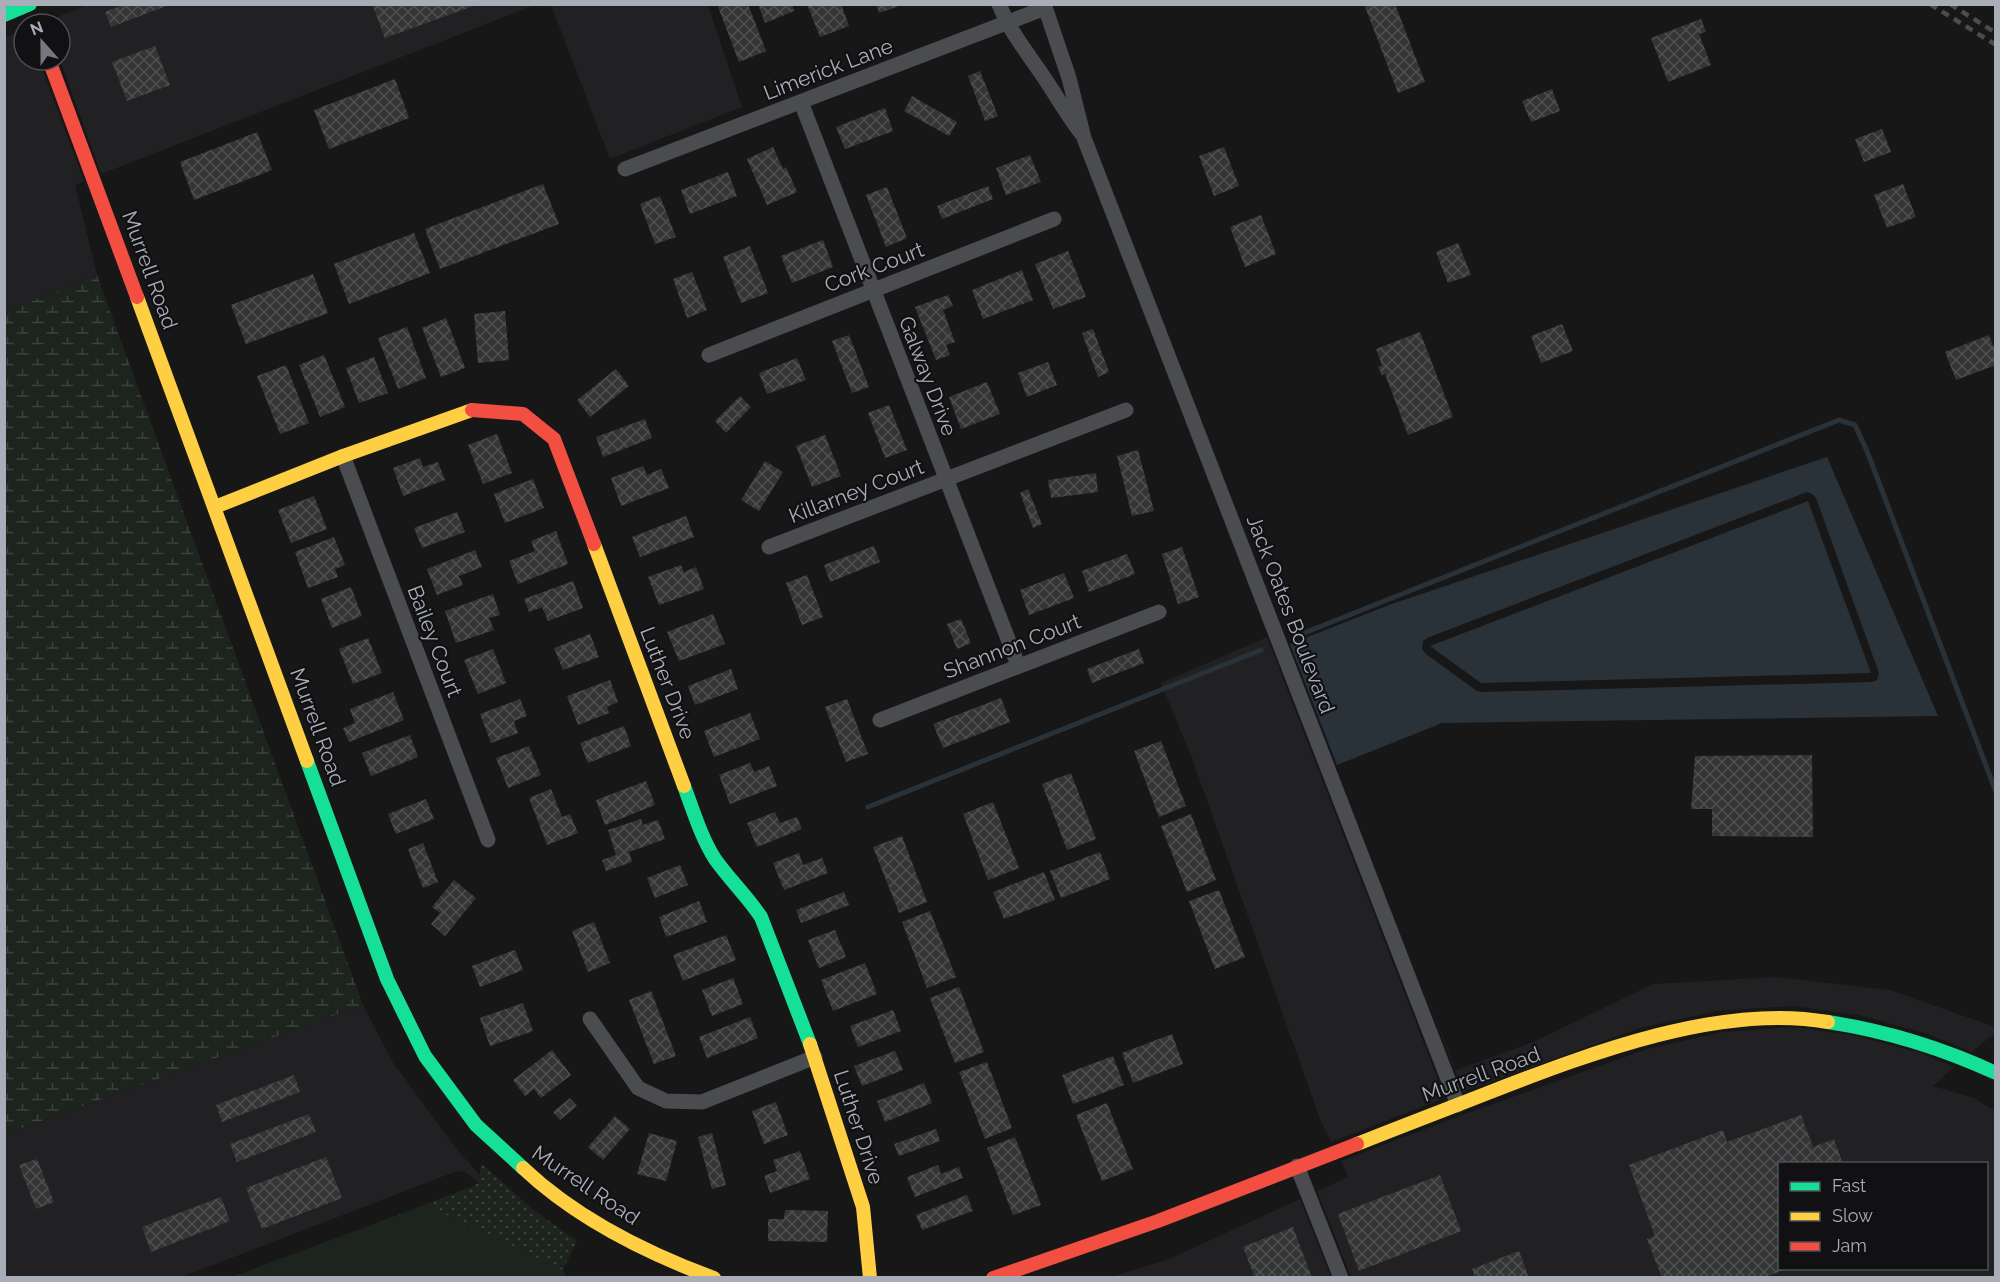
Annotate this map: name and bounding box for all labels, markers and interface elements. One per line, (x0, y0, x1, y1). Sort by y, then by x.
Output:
north arrow (12, 12, 72, 72)
text: N (28, 17, 46, 40)
street label: Limerick Lane (760, 33, 896, 105)
street label: Murrell Road (117, 207, 183, 333)
street label: Cork Court (821, 237, 927, 297)
street label: Galway Drive (894, 313, 962, 439)
street label: Killarney Court (785, 454, 927, 528)
street label: Jack Oates Boulevard (1242, 511, 1340, 717)
street label: Bailey Court (402, 582, 468, 700)
street label: Shannon Court (940, 608, 1084, 684)
street label: Luther Drive (635, 623, 701, 743)
street label: Murrell Road (285, 664, 351, 790)
street label: Murrell Road (1418, 1041, 1544, 1107)
street label: Luther Drive (829, 1067, 889, 1187)
street label: Murrell Road (528, 1140, 644, 1230)
legend (1778, 1162, 1988, 1270)
text: Fast (1832, 1175, 1866, 1196)
text: Slow (1832, 1205, 1873, 1226)
text: Jam (1832, 1235, 1867, 1256)

